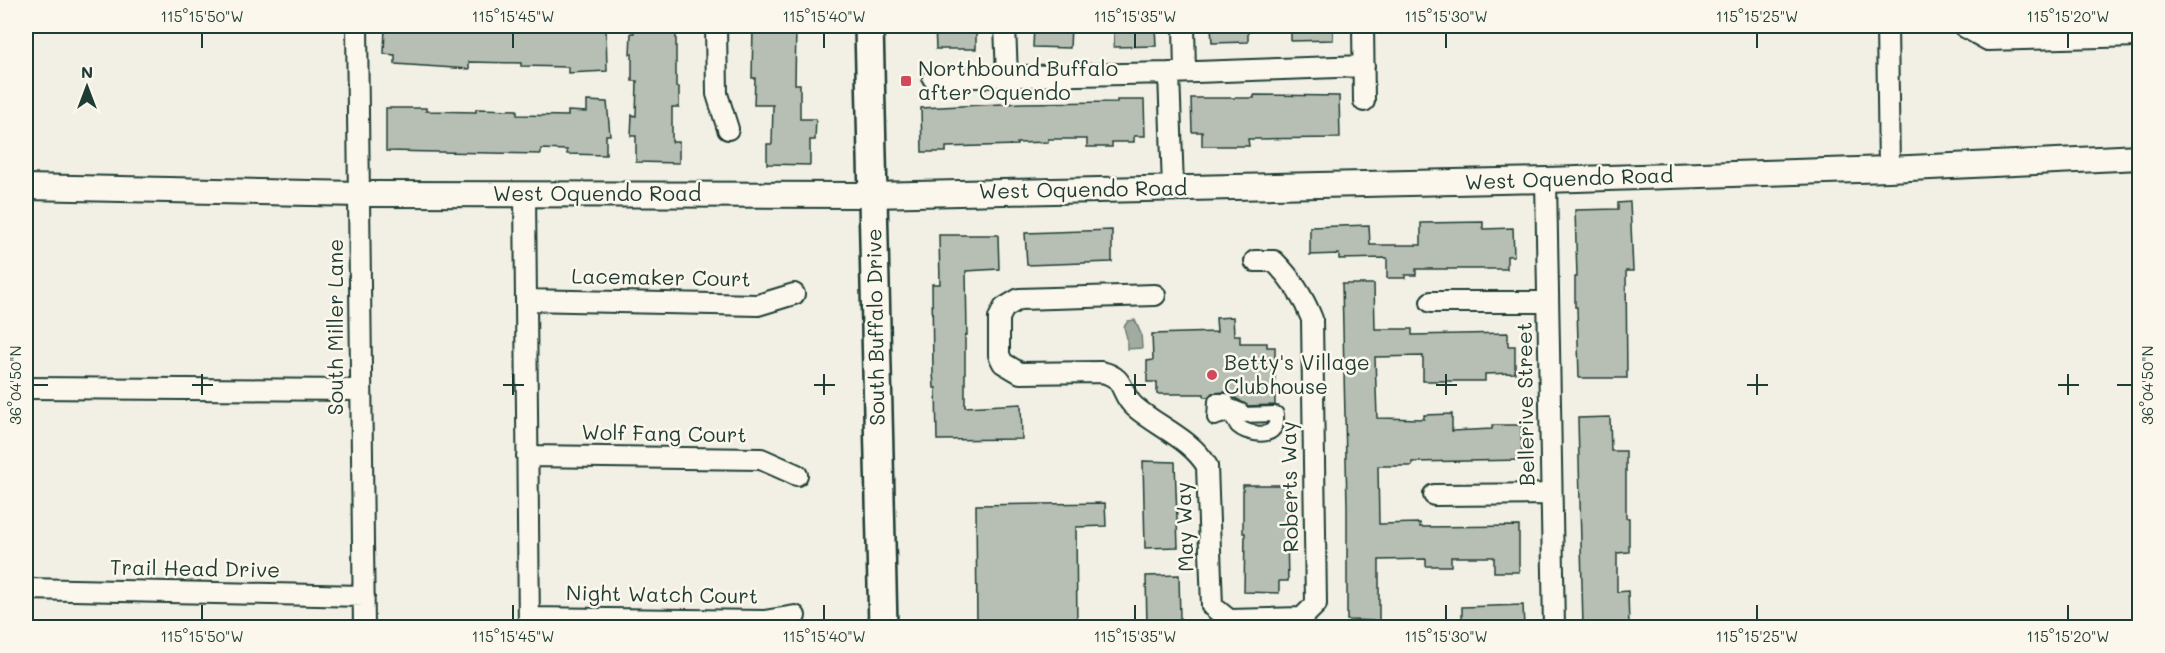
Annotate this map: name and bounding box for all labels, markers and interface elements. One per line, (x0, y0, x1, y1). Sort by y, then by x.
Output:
text: 115°15'50"W (160, 6, 244, 26)
text: 115°15'45"W (472, 6, 554, 26)
text: 115°15'40"W (782, 6, 866, 26)
text: 115°15'35"W (1094, 6, 1176, 26)
text: 115°15'30"W (1404, 6, 1488, 26)
text: 115°15'25"W (1716, 6, 1798, 26)
text: 115°15'20"W (2027, 6, 2109, 26)
place label: Northbound Buffalo after Oquendo (918, 54, 1118, 105)
north arrow (57, 57, 117, 117)
text: N (81, 61, 93, 82)
marker: Northbound Buffalo after Oquendo (899, 74, 913, 88)
street label: West Oquendo Road (1464, 160, 1674, 195)
street label: West Oquendo Road (978, 173, 1188, 204)
street label: West Oquendo Road (493, 179, 701, 206)
street label: South Buffalo Drive (859, 228, 890, 426)
street label: South Miller Lane (321, 239, 348, 415)
street label: Lacemaker Court (571, 261, 751, 292)
street label: Bellerive Street (1510, 322, 1539, 486)
text: 36°04'50"N (5, 345, 25, 425)
text: 36°04'50"N (2137, 345, 2157, 425)
place label: Betty's Village Clubhouse (1224, 348, 1370, 399)
marker: Betty's Village Clubhouse (1205, 368, 1219, 382)
street label: Wolf Fang Court (581, 418, 747, 447)
street label: Roberts Way (1274, 421, 1303, 553)
street label: May Way (1168, 482, 1199, 572)
street label: Trail Head Drive (110, 553, 280, 582)
street label: Night Watch Court (566, 578, 758, 609)
text: 115°15'50"W (160, 626, 244, 646)
text: 115°15'45"W (472, 626, 554, 646)
text: 115°15'40"W (782, 626, 866, 646)
text: 115°15'35"W (1094, 626, 1176, 646)
text: 115°15'30"W (1404, 626, 1488, 646)
text: 115°15'25"W (1716, 626, 1798, 646)
text: 115°15'20"W (2027, 626, 2109, 646)

